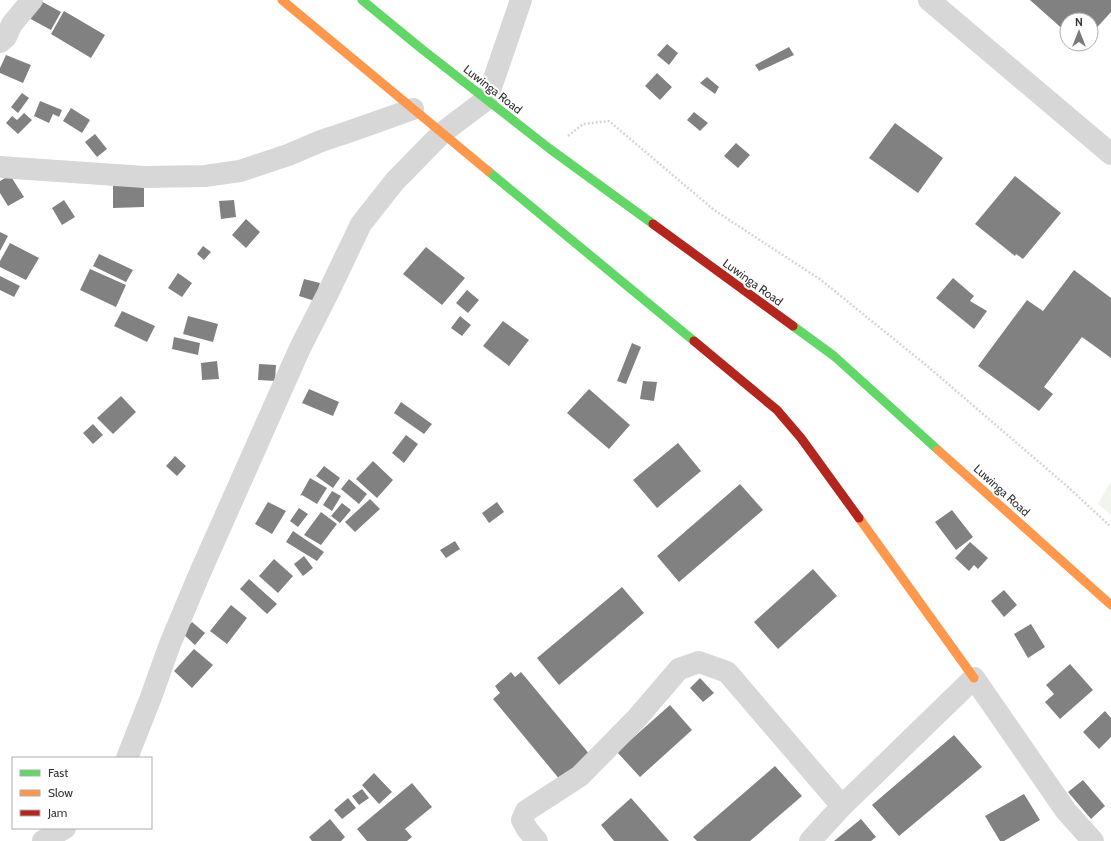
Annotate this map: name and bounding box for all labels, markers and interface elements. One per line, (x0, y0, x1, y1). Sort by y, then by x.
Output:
north arrow (1059, 12, 1099, 52)
text: N (1075, 15, 1083, 29)
street label: Luwinga Road (461, 61, 525, 117)
street label: Luwinga Road (720, 255, 786, 309)
street label: Luwinga Road (971, 461, 1033, 519)
legend (12, 757, 152, 829)
text: Fast (48, 765, 68, 780)
text: Slow (48, 785, 73, 800)
text: Jam (47, 805, 67, 820)

